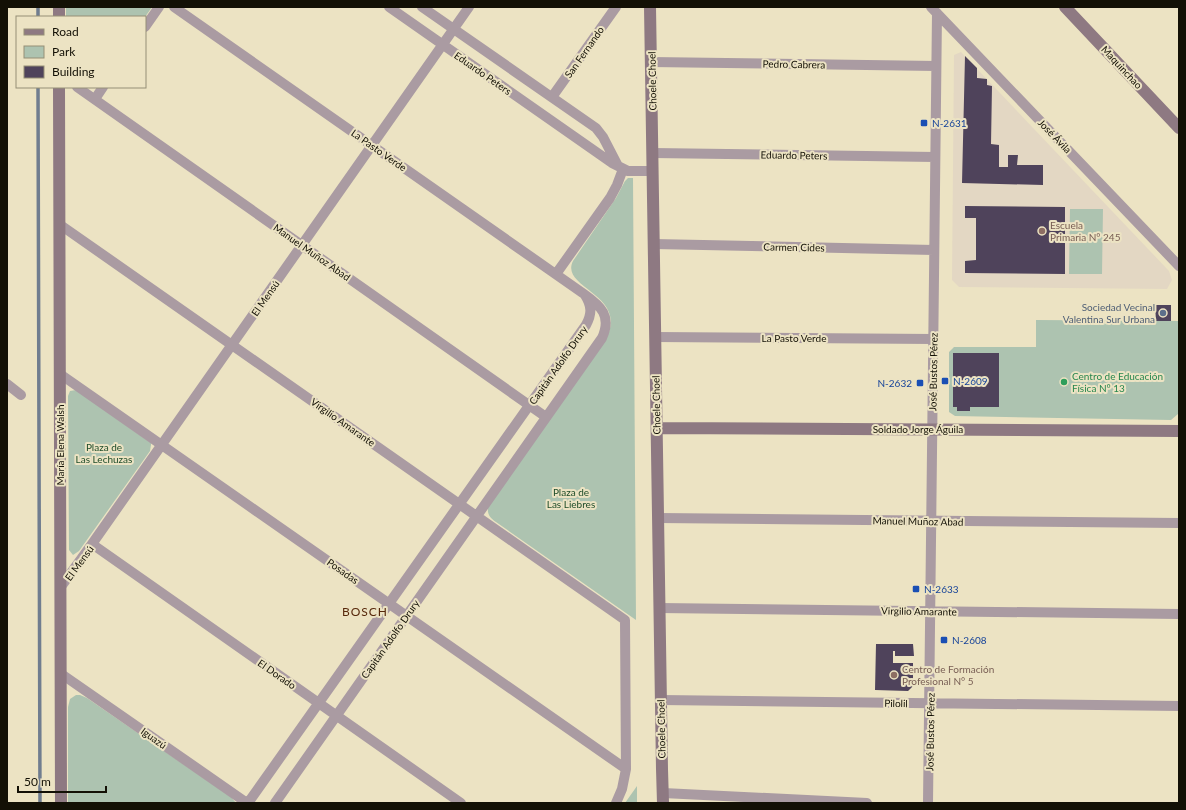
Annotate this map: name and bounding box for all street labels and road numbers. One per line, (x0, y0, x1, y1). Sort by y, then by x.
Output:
street label: San Fernando (562, 24, 606, 80)
street label: Maquinchao (1099, 43, 1145, 91)
street label: Eduardo Peters (452, 49, 514, 97)
street label: Choele Choel (645, 51, 659, 111)
street label: Pedro Cabrera (763, 57, 826, 71)
street label: José Ávila (1036, 116, 1074, 156)
street label: La Pasto Verde (349, 126, 409, 174)
street label: Eduardo Peters (761, 148, 827, 162)
street label: Manuel Muñoz Abad (271, 221, 353, 283)
street label: Carmen Cides (763, 240, 825, 254)
street label: El Mensú (248, 278, 282, 318)
street label: Capitán Adolfo Drury (526, 323, 590, 407)
street label: La Pasto Verde (762, 332, 826, 344)
street label: José Bustos Pérez (926, 332, 940, 411)
street label: Choele Choel (649, 375, 663, 435)
street label: Virgilio Amarante (309, 395, 377, 449)
street label: María Elena Walsh (54, 404, 66, 486)
street label: Soldado Jorge Águila (873, 423, 963, 435)
street label: Manuel Muñoz Abad (872, 514, 964, 528)
street label: El Mensú (62, 543, 96, 583)
street label: Posadas (325, 556, 361, 586)
street label: Capitán Adolfo Drury (358, 597, 422, 681)
street label: Virgilio Amarante (881, 604, 957, 618)
street label: El Dorado (256, 657, 299, 692)
street label: José Bustos Pérez (923, 692, 937, 771)
street label: Pilolil (884, 697, 908, 709)
street label: Choele Choel (654, 699, 668, 759)
street label: Iguazú (139, 725, 169, 751)

